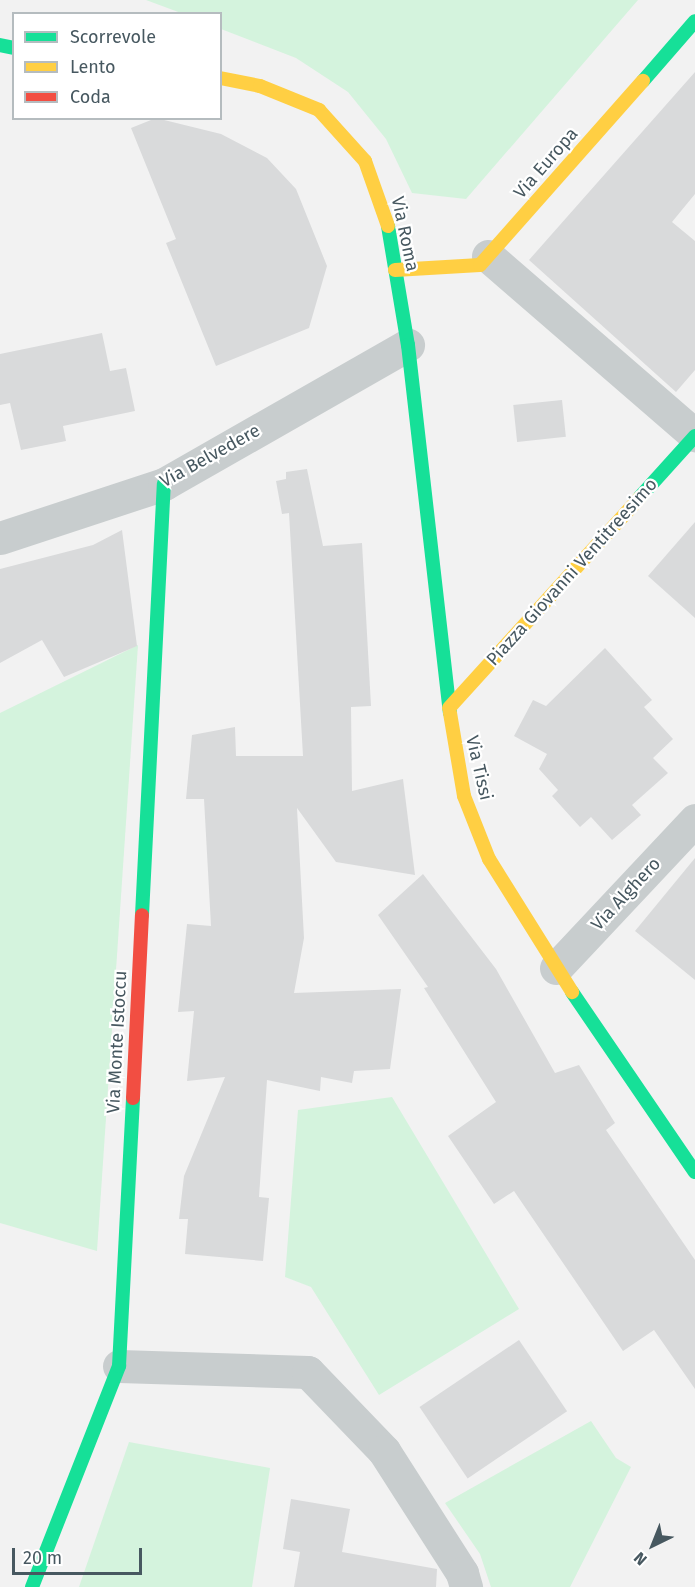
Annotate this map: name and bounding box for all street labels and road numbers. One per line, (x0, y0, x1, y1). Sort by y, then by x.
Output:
street label: Via Europa (509, 123, 583, 203)
street label: Via Roma (387, 195, 423, 273)
street label: Via Belvedere (156, 420, 264, 492)
street label: Piazza Giovanni Ventitreesimo (482, 474, 662, 670)
street label: Via Tissi (461, 734, 497, 802)
street label: Via Alghero (587, 853, 665, 935)
street label: Via Monte Istoccu (102, 970, 132, 1114)

